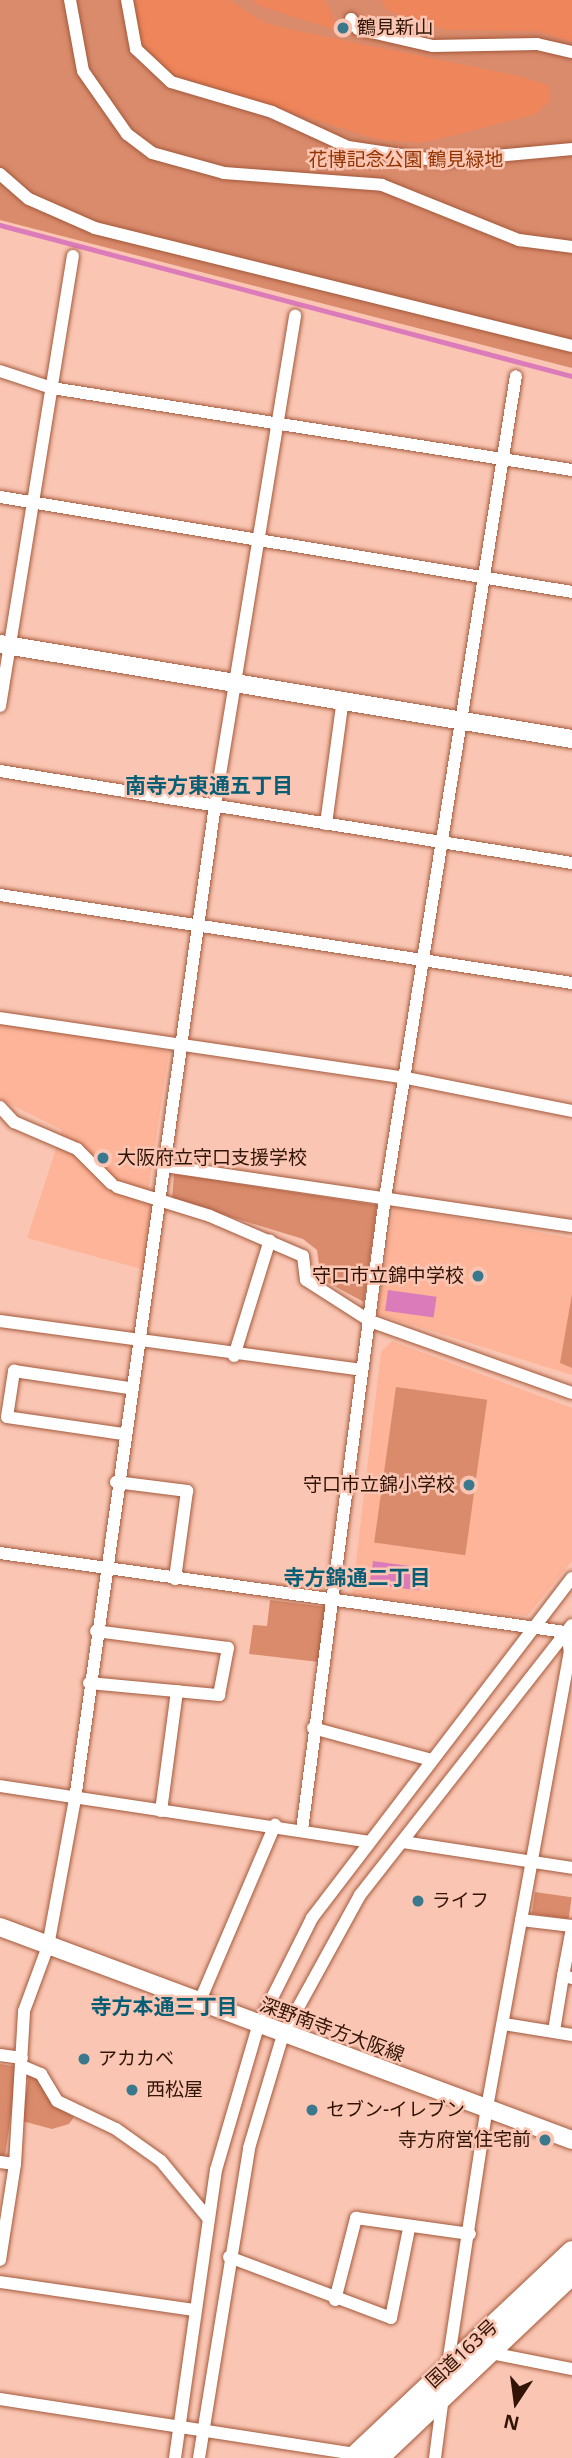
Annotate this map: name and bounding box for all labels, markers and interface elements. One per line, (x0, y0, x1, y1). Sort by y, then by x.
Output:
place label: 鶴見新山 (357, 17, 433, 39)
marker: 鶴見新山 (335, 20, 351, 36)
park label: 花博記念公園 鶴見緑地 (309, 149, 503, 171)
district label: 南寺方東通五丁目 (125, 772, 293, 798)
place label: 大阪府立守口支援学校 (117, 1147, 307, 1169)
marker: 大阪府立守口支援学校 (95, 1150, 111, 1166)
place label: 守口市立錦中学校 (312, 1265, 464, 1287)
marker: 守口市立錦中学校 (470, 1268, 486, 1284)
place label: 守口市立錦小学校 (303, 1474, 455, 1496)
marker: 守口市立錦小学校 (461, 1477, 477, 1493)
district label: 寺方錦通二丁目 (284, 1564, 430, 1590)
place label: ライフ (432, 1890, 489, 1912)
marker: ライフ (410, 1893, 426, 1909)
district label: 寺方本通三丁目 (91, 1993, 237, 2019)
street label: 深野南寺方大阪線 (257, 1993, 407, 2067)
place label: アカカベ (98, 2048, 174, 2070)
marker: アカカベ (76, 2051, 92, 2067)
place label: 西松屋 (146, 2079, 203, 2101)
marker: 西松屋 (124, 2082, 140, 2098)
place label: セブン-イレブン (326, 2099, 465, 2121)
marker: セブン-イレブン (304, 2102, 320, 2118)
place label: 寺方府営住宅前 (398, 2129, 531, 2151)
marker: 寺方府営住宅前 (537, 2132, 553, 2148)
street label: 国道163号 (421, 2315, 503, 2393)
north arrow (481, 2367, 551, 2437)
text: N (501, 2408, 522, 2437)

